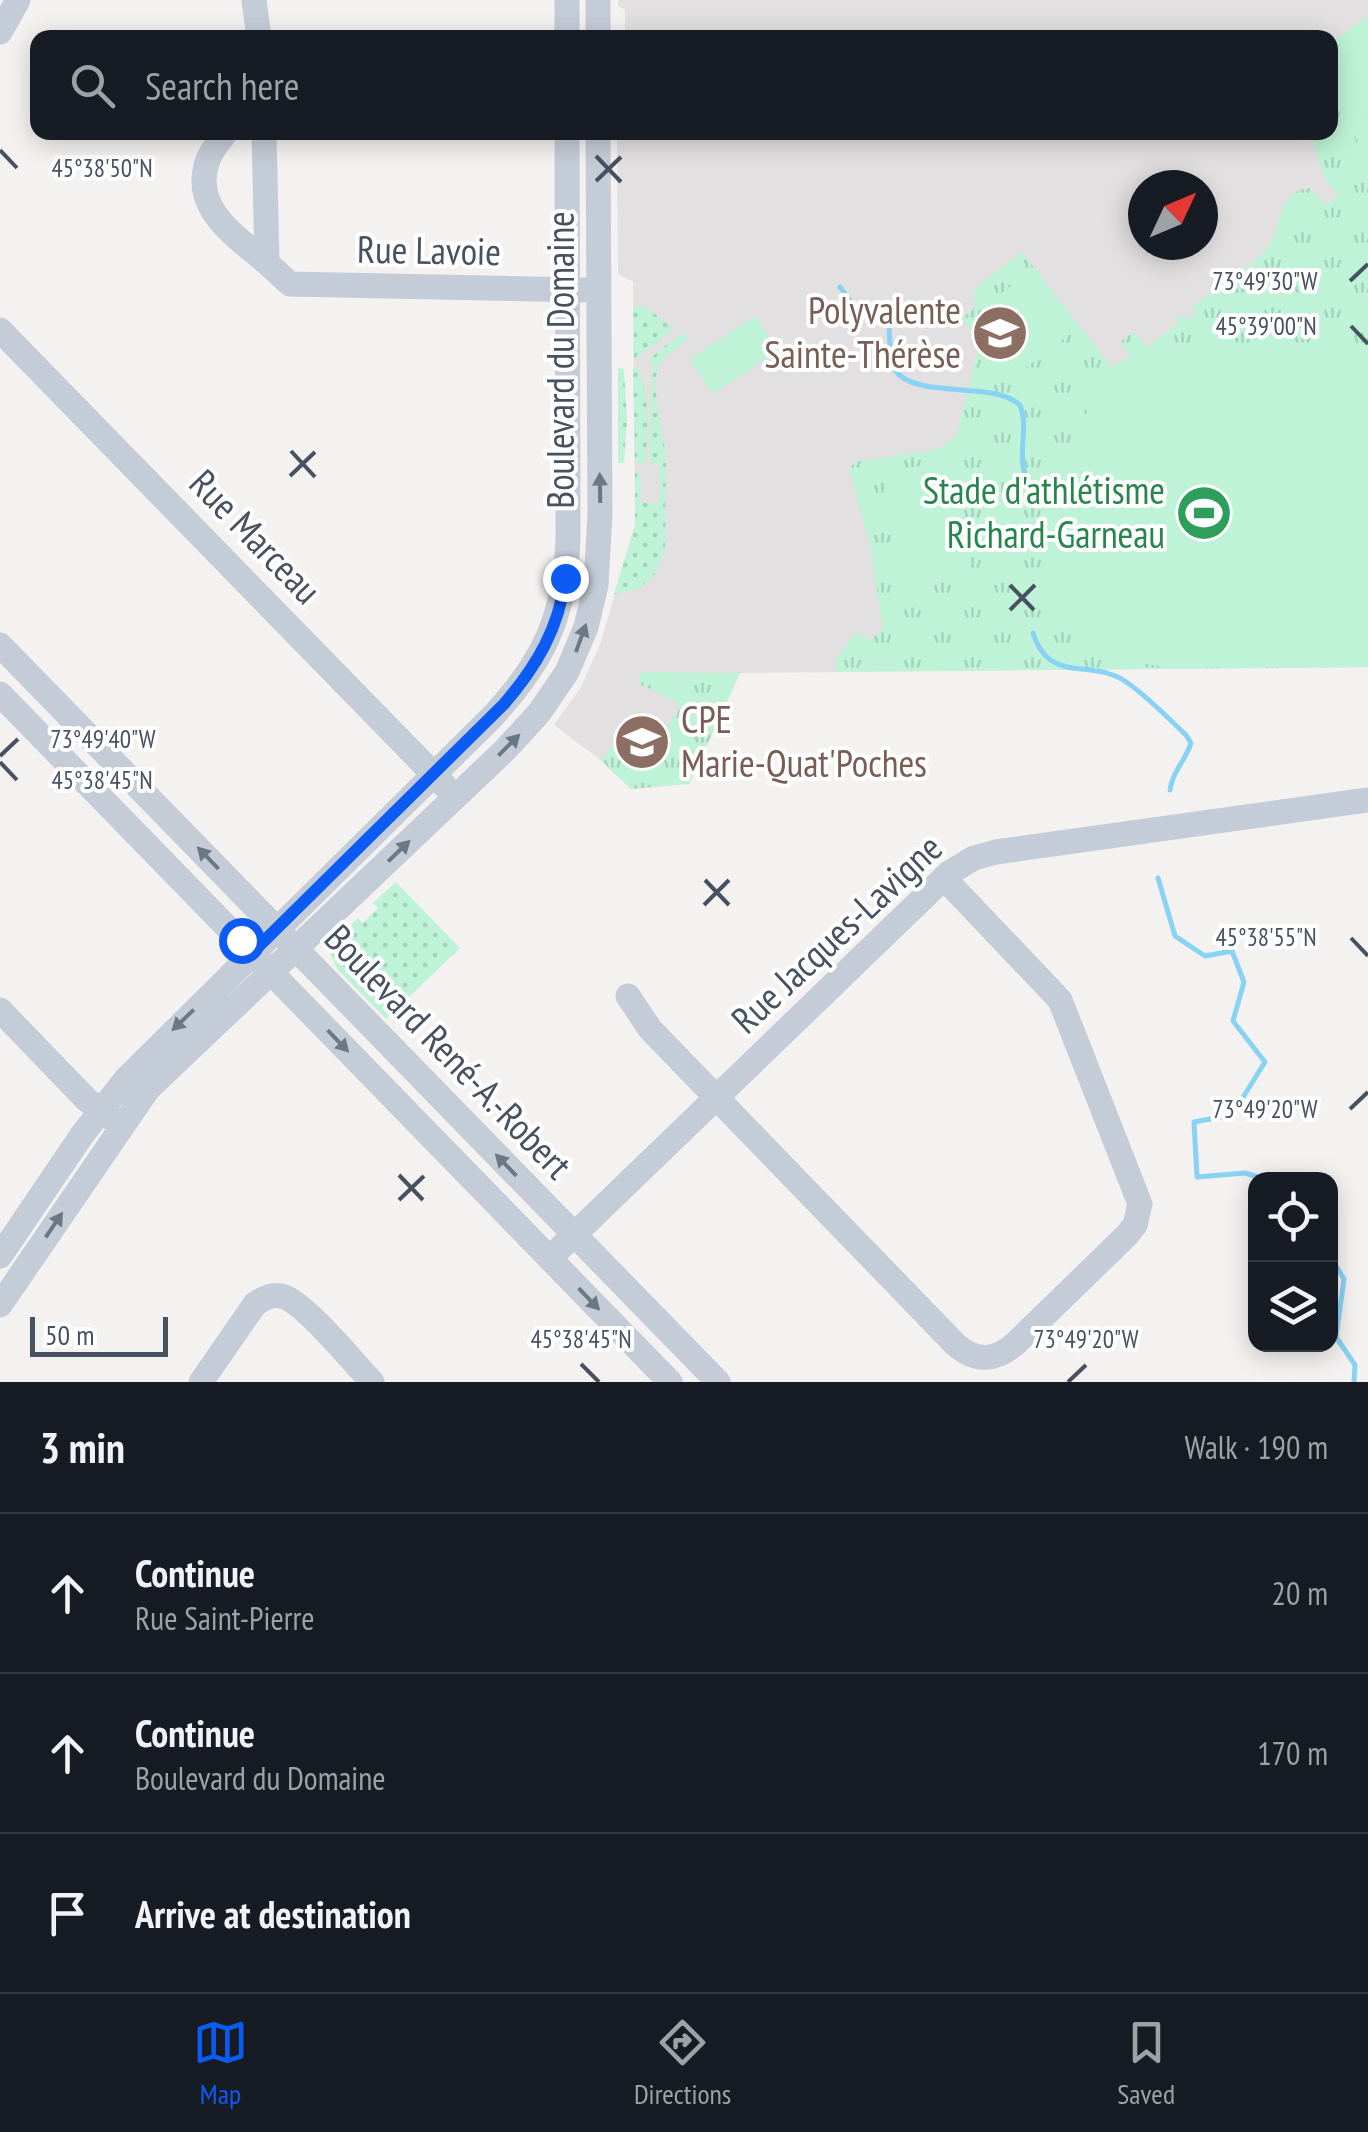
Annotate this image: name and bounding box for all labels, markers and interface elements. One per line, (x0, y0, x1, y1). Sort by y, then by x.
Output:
search box (30, 30, 1338, 140)
icon: search (65, 58, 120, 113)
text: Search here (145, 61, 299, 110)
text: 45°38'50"N (51, 152, 153, 184)
north arrow (1128, 170, 1218, 260)
street label: Boulevard du Domaine (535, 211, 584, 509)
street label: Rue Lavoie (357, 224, 501, 275)
text: 73°49'30"W (1212, 265, 1318, 297)
place label: Polyvalente Sainte-Thérèse (764, 285, 961, 378)
school or university icon: Polyvalente Sainte-Thérèse (970, 303, 1030, 363)
text: 45°39'00"N (1215, 310, 1317, 342)
street label: Rue Marceau (180, 458, 332, 614)
place label: Stade d'athlétisme Richard-Garneau (923, 465, 1165, 558)
one-way arrow (591, 471, 607, 503)
sports icon: Stade d'athlétisme Richard-Garneau (1174, 483, 1234, 543)
route end (543, 556, 589, 602)
one-way arrow (574, 623, 589, 653)
place label: CPE Marie-Quat'Poches (681, 694, 927, 787)
school or university icon: CPE Marie-Quat'Poches (612, 712, 672, 772)
text: 73°49'40"W (50, 723, 156, 755)
one-way arrow (497, 733, 521, 757)
text: 45°38'45"N (51, 764, 153, 796)
street label: Rue Jacques-Lavigne (720, 823, 952, 1043)
one-way arrow (387, 840, 411, 863)
one-way arrow (196, 847, 220, 871)
street label: Boulevard René-A.-Robert (315, 913, 583, 1189)
route start (219, 918, 265, 964)
text: 45°38'55"N (1215, 921, 1317, 953)
one-way arrow (171, 1008, 195, 1032)
one-way arrow (326, 1029, 349, 1053)
text: 73°49'20"W (1212, 1093, 1318, 1125)
one-way arrow (495, 1153, 518, 1177)
map controls (1248, 1172, 1338, 1352)
button: locate (1248, 1172, 1338, 1262)
one-way arrow (44, 1212, 63, 1239)
button: layers (1248, 1262, 1338, 1352)
one-way arrow (577, 1287, 601, 1311)
scale bar (30, 1312, 168, 1356)
text: 50 m (45, 1316, 94, 1353)
text: 45°38'45"N (530, 1323, 632, 1355)
text: 73°49'20"W (1033, 1323, 1139, 1355)
text: 3 min (40, 1420, 125, 1475)
text: Walk · 190 m (1184, 1426, 1328, 1468)
text: Continue (135, 1548, 255, 1597)
icon: ahead (40, 1566, 95, 1621)
text: 20 m (1272, 1572, 1328, 1614)
text: Rue Saint-Pierre (135, 1597, 314, 1639)
text: Continue (135, 1708, 255, 1757)
icon: ahead (40, 1726, 95, 1781)
text: 170 m (1257, 1732, 1328, 1774)
text: Boulevard du Domaine (135, 1757, 386, 1799)
icon: arrive (40, 1886, 95, 1941)
text: Arrive at destination (135, 1889, 411, 1938)
tab: Map (193, 2015, 248, 2112)
tab: Directions (634, 2015, 731, 2112)
tab: Saved (1117, 2015, 1175, 2112)

